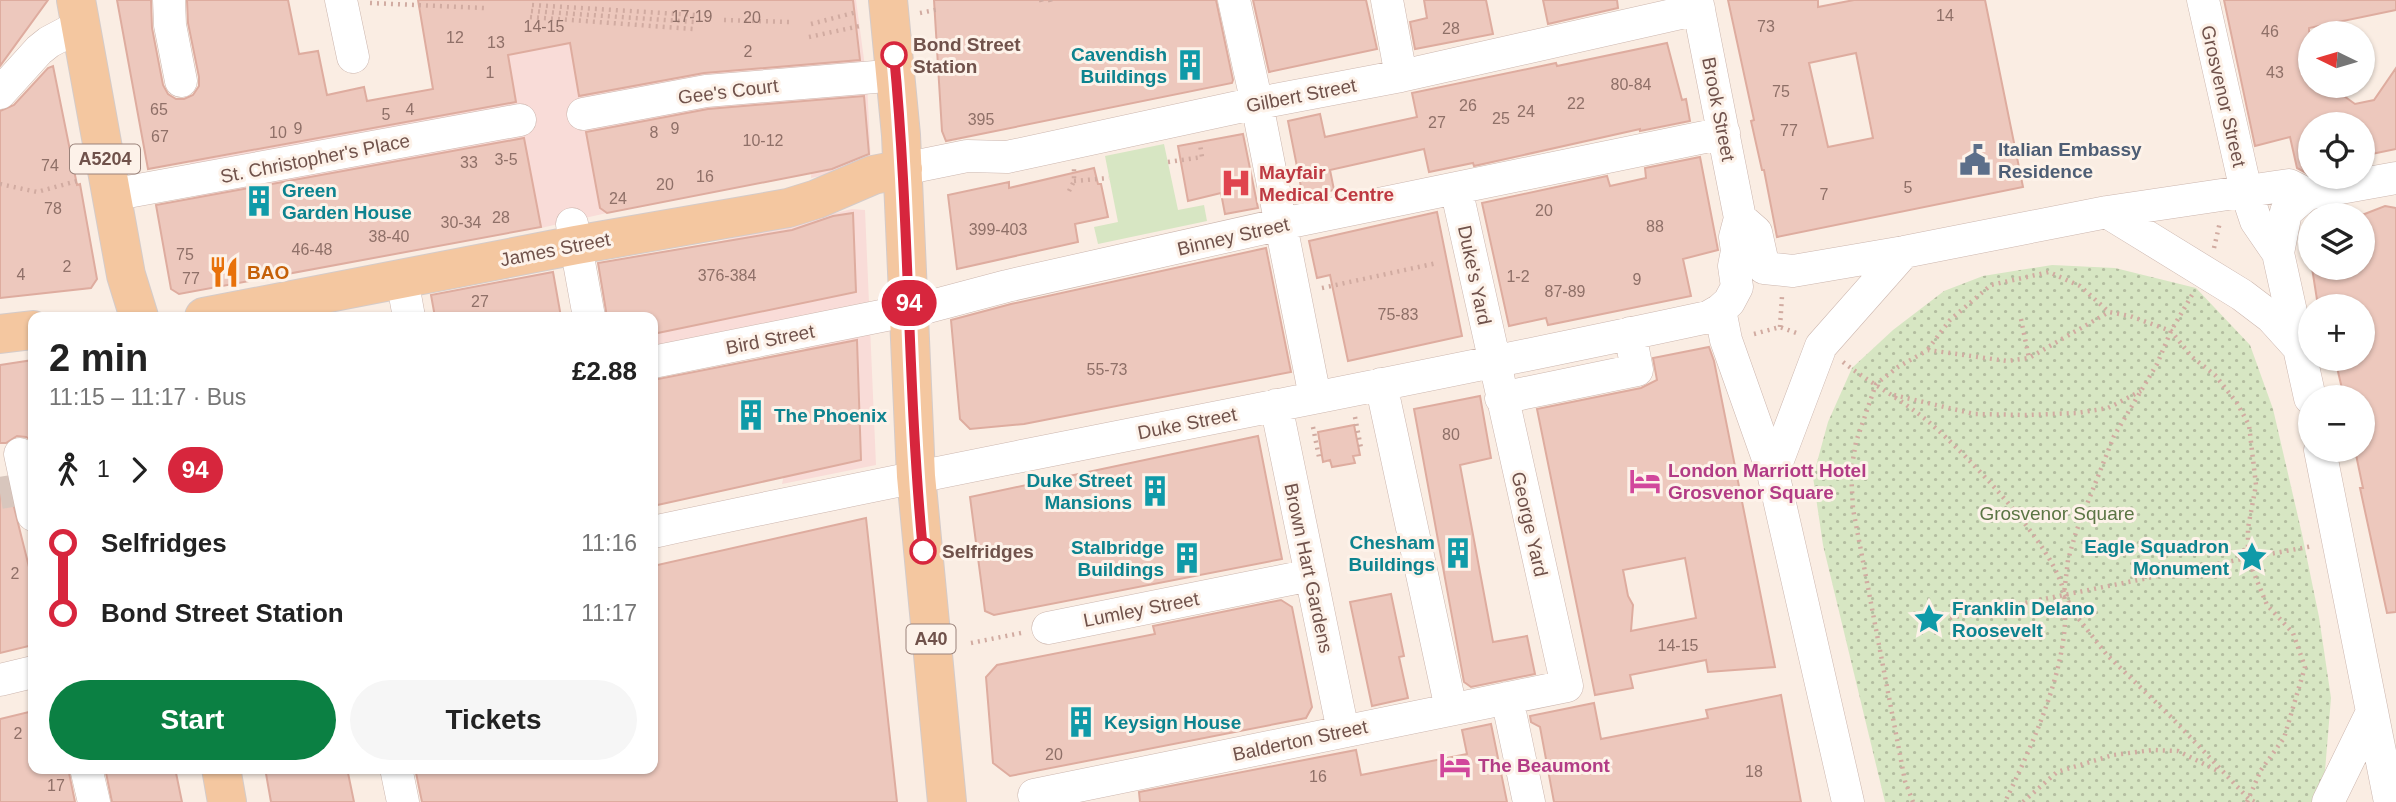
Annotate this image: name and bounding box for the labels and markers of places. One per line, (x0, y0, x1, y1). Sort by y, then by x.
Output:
place label: Bond Street Station (913, 34, 1021, 77)
marker: Bond Street Station (881, 42, 907, 68)
place label: Cavendish Buildings (1071, 44, 1167, 87)
building icon: Cavendish Buildings (1173, 48, 1207, 82)
place label: Italian Embassy Residence (1998, 139, 2142, 182)
public building icon: Italian Embassy Residence (1958, 143, 1992, 177)
place label: Mayfair Medical Centre (1259, 162, 1394, 205)
hospital icon: Mayfair Medical Centre (1219, 166, 1253, 200)
place label: Green Garden House (282, 180, 412, 223)
building icon: Green Garden House (242, 184, 276, 218)
restaurant icon: BAO (207, 255, 241, 289)
place label: BAO (247, 262, 289, 283)
building icon: The Phoenix (734, 398, 768, 432)
place label: The Phoenix (774, 405, 887, 426)
place label: London Marriott Hotel Grosvenor Square (1668, 460, 1866, 503)
hotel icon: London Marriott Hotel Grosvenor Square (1628, 464, 1662, 498)
place label: Duke Street Mansions (1026, 470, 1133, 513)
building icon: Duke Street Mansions (1138, 474, 1172, 508)
place label: Chesham Buildings (1348, 532, 1435, 575)
building icon: Chesham Buildings (1441, 536, 1475, 570)
place label: Eagle Squadron Monument (2084, 536, 2230, 579)
place label: Stalbridge Buildings (1071, 537, 1164, 580)
marker: Selfridges (910, 538, 936, 564)
place icon: Eagle Squadron Monument (2235, 540, 2269, 574)
place label: Selfridges (942, 541, 1034, 562)
building icon: Stalbridge Buildings (1170, 541, 1204, 575)
place label: Franklin Delano Roosevelt (1952, 598, 2095, 641)
place icon: Franklin Delano Roosevelt (1912, 602, 1946, 636)
building icon: Keysign House (1064, 705, 1098, 739)
place label: Keysign House (1104, 712, 1241, 733)
hotel icon: The Beaumont (1438, 748, 1472, 782)
place label: The Beaumont (1478, 755, 1611, 776)

